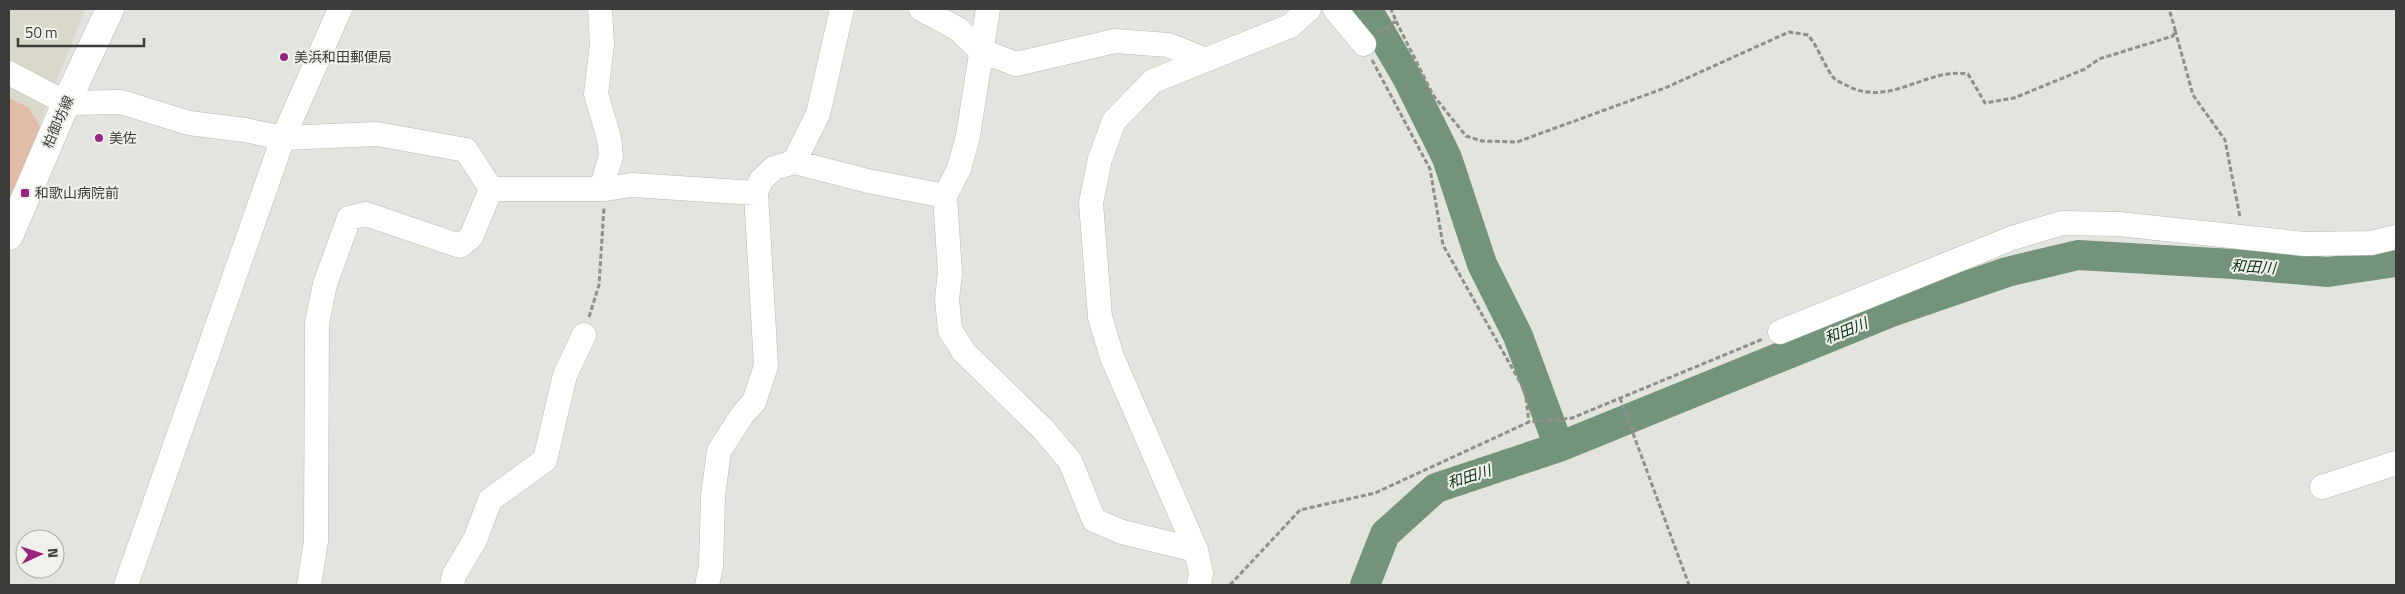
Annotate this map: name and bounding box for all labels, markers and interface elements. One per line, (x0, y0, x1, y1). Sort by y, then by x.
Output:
scale bar (18, 15, 144, 47)
text: 50 m (25, 21, 58, 44)
place label: 美浜和田郵便局 (294, 46, 392, 67)
marker: 美浜和田郵便局 (278, 51, 290, 63)
street label: 柏御坊線 (37, 92, 79, 152)
place label: 美佐 (109, 127, 137, 148)
marker: 美佐 (93, 132, 105, 144)
place label: 和歌山病院前 (35, 182, 119, 203)
marker: 和歌山病院前 (19, 187, 31, 199)
water label: 和田川 (2230, 253, 2278, 280)
water label: 和田川 (1821, 311, 1873, 350)
water label: 和田川 (1444, 458, 1496, 494)
north arrow (15, 529, 65, 579)
text: N (43, 547, 64, 559)

